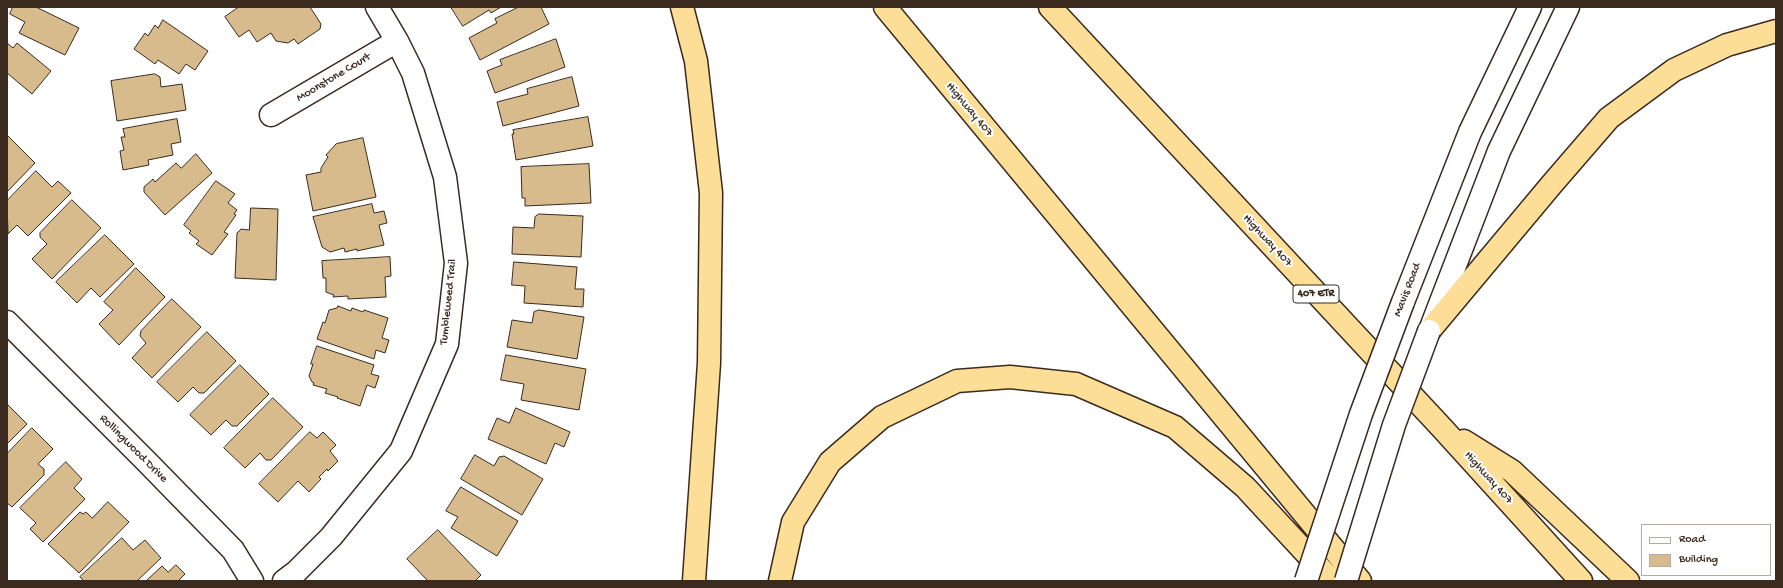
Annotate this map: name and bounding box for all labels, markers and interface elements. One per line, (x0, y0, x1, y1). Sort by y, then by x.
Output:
street label: Moonstone Court (294, 50, 374, 106)
street label: Highway 407 (942, 80, 996, 140)
street label: Highway 407 (1239, 212, 1295, 270)
street label: Tumbleweed Trail (437, 258, 461, 346)
street label: Mavis Road (1391, 261, 1425, 319)
road number: 407 ETR (1293, 285, 1339, 303)
street label: Rollingwood Drive (96, 412, 170, 486)
street label: Highway 407 (1461, 449, 1515, 507)
legend (1641, 524, 1771, 576)
text: Road (1679, 533, 1705, 547)
text: Building (1679, 553, 1718, 567)

